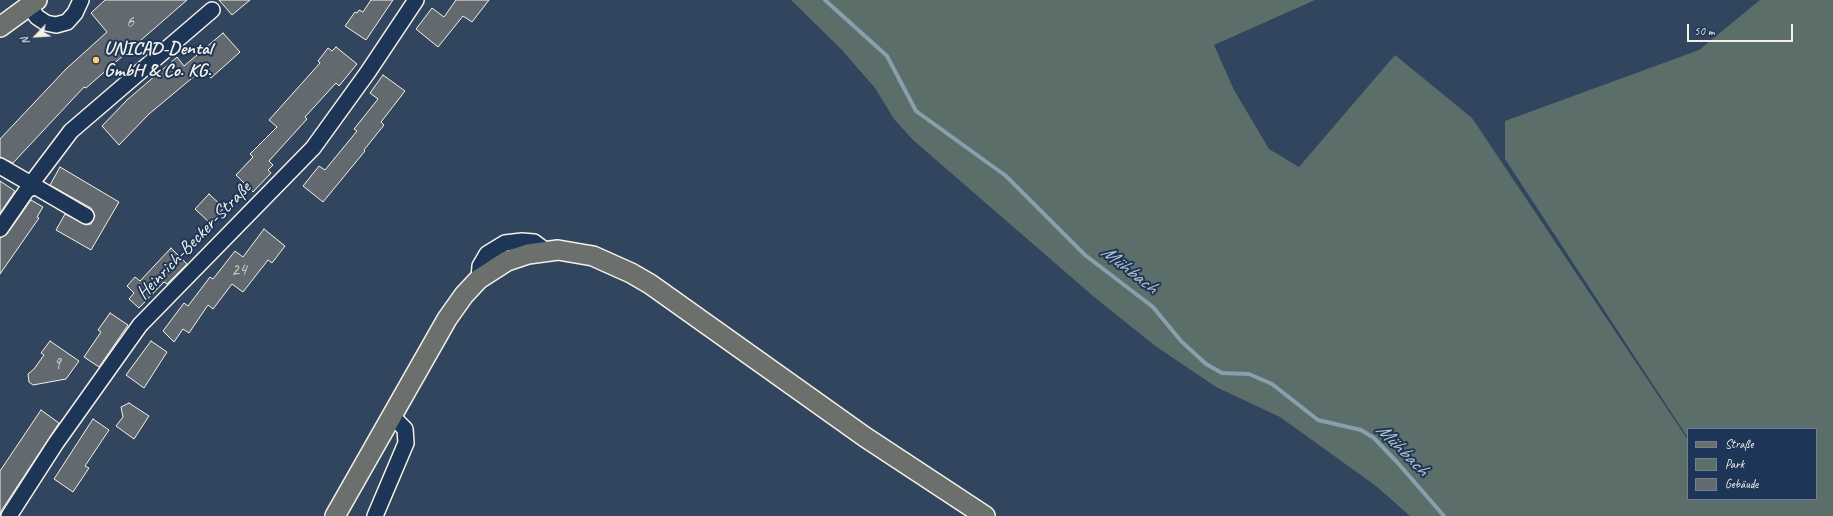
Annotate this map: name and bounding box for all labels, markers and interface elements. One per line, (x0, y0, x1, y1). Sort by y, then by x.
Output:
house number: 6 (126, 13, 134, 33)
north arrow (16, 16, 56, 56)
scale bar (1689, 16, 1795, 42)
text: 50 m (1694, 23, 1714, 39)
text: N (17, 35, 33, 47)
place label: UNICAD-Dental GmbH & Co. KG. (104, 38, 212, 82)
marker: UNICAD-Dental GmbH & Co. KG. (91, 55, 101, 65)
street label: Heinrich-Becker-Straße (132, 177, 256, 305)
water label: Mühbach (1096, 240, 1162, 300)
house number: 24 (231, 261, 247, 281)
house number: 9 (53, 355, 61, 375)
water label: Mühbach (1370, 418, 1434, 482)
legend (1687, 428, 1817, 500)
text: Straße (1725, 436, 1753, 452)
text: Park (1725, 456, 1744, 472)
text: Gebäude (1725, 476, 1758, 492)

